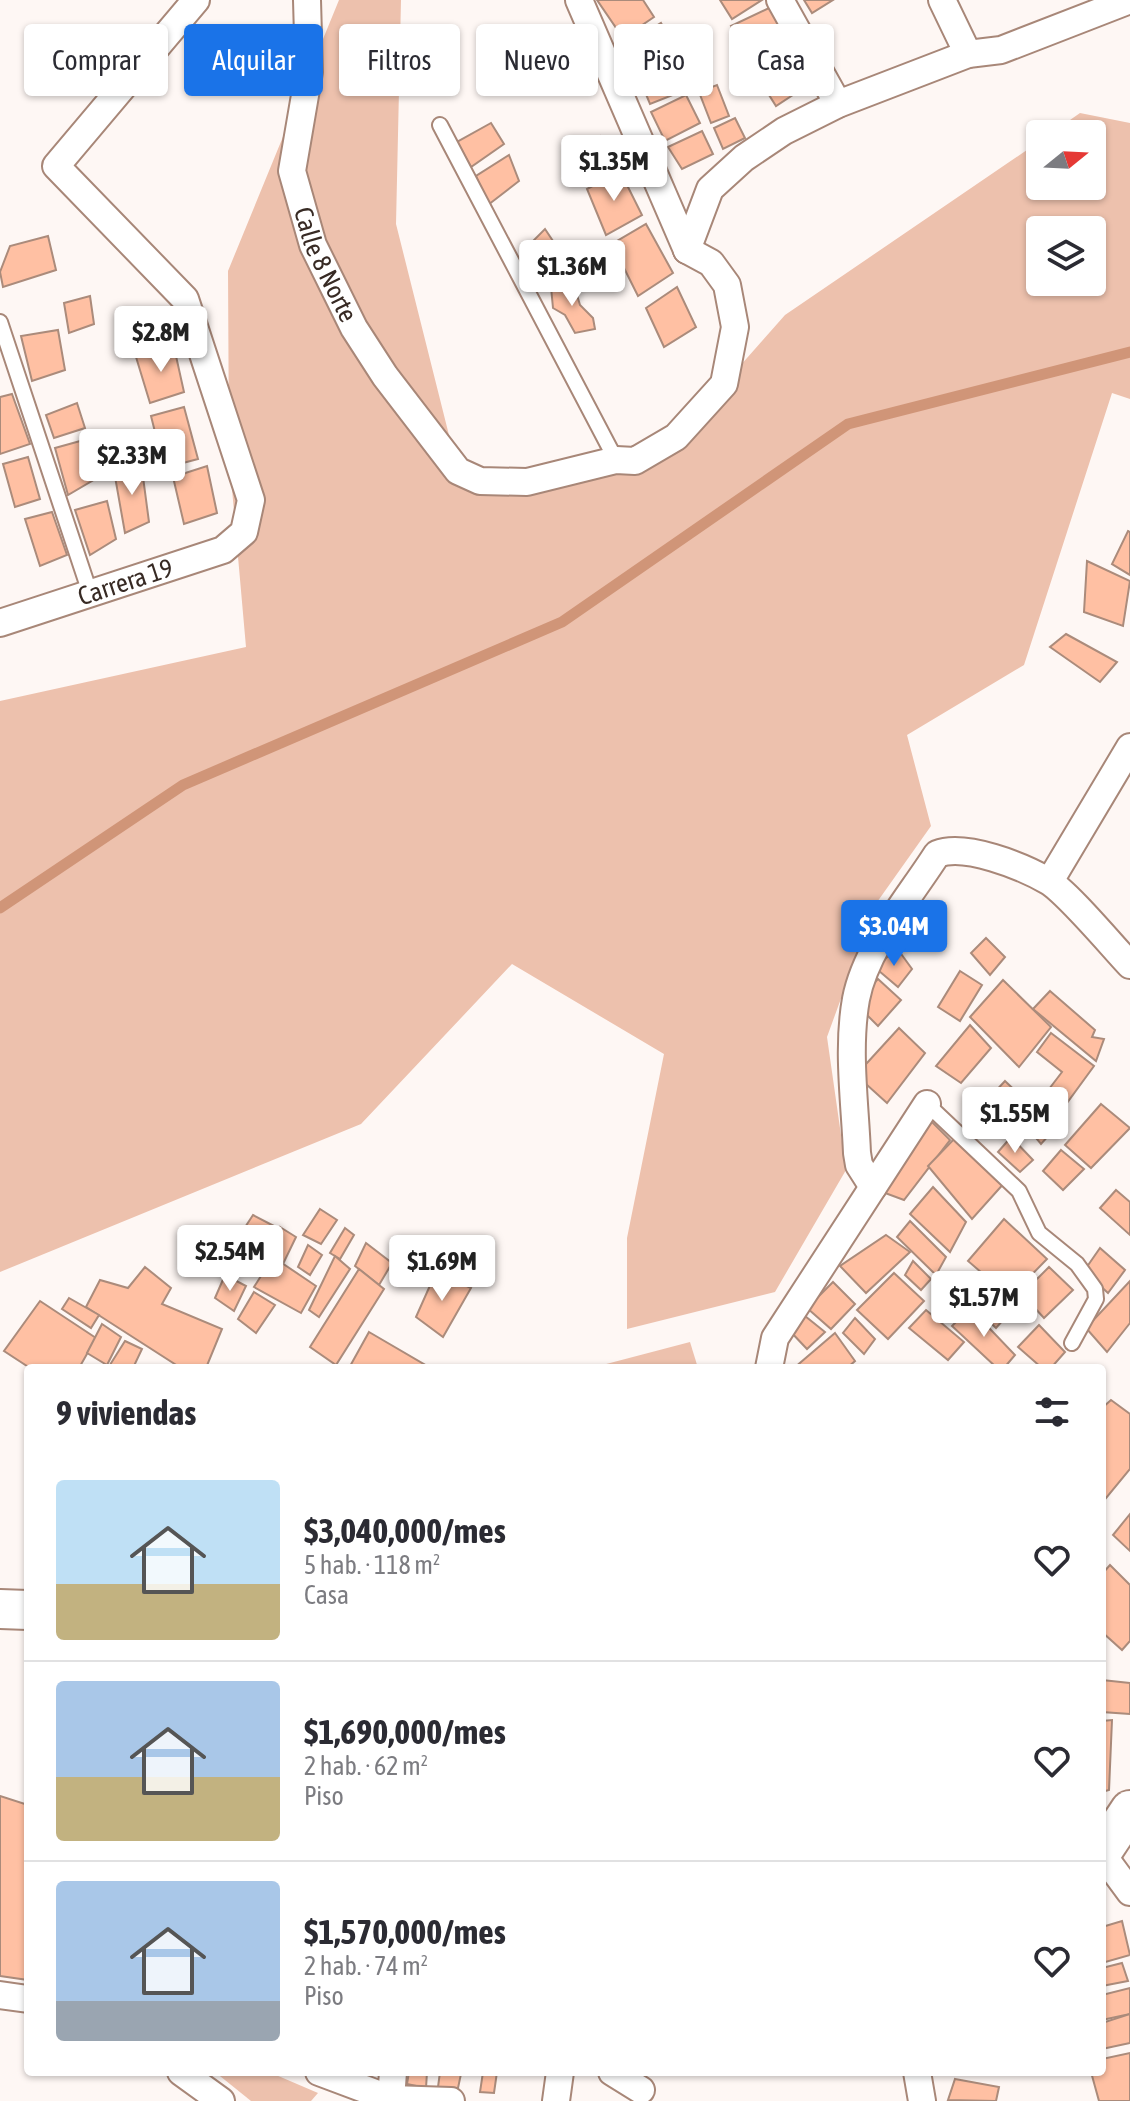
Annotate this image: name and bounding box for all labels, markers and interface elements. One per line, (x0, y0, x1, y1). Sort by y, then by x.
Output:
chip: Comprar (24, 24, 168, 96)
chip: Alquilar (184, 24, 323, 96)
chip: Filtros (339, 24, 460, 96)
chip: Nuevo (476, 24, 598, 96)
chip: Piso (614, 24, 713, 96)
chip: Casa (729, 24, 834, 96)
north arrow (1026, 120, 1106, 200)
map controls (1026, 120, 1106, 296)
pin: $1.35M (549, 135, 679, 203)
text: $1.35M (579, 146, 649, 176)
street label: Calle 8 Norte (288, 204, 364, 327)
button: layers (1026, 216, 1106, 296)
pin: $1.36M (507, 240, 637, 308)
text: $1.36M (537, 251, 607, 281)
pin: $2.8M (105, 306, 217, 374)
text: $2.8M (132, 317, 190, 347)
pin: $2.33M (67, 429, 197, 497)
text: $2.33M (97, 440, 167, 470)
street label: Carrera 19 (74, 552, 177, 611)
pin: $3.04M (829, 900, 959, 968)
text: $3.04M (859, 911, 929, 941)
pin: $1.55M (950, 1087, 1080, 1155)
text: $1.55M (980, 1098, 1050, 1128)
pin: $2.54M (165, 1225, 295, 1293)
pin: $1.69M (377, 1235, 507, 1303)
text: $2.54M (195, 1236, 265, 1266)
text: $1.69M (407, 1246, 477, 1276)
pin: $1.57M (919, 1271, 1049, 1339)
text: $1.57M (949, 1282, 1019, 1312)
icon: filters (1030, 1390, 1074, 1434)
text: 9 viviendas (56, 1393, 196, 1432)
text: $3,040,000/mes (304, 1511, 506, 1550)
icon: home (120, 1512, 216, 1608)
icon: heart (1030, 1538, 1074, 1582)
text: 5 hab. · 118 m² (304, 1550, 440, 1580)
text: Casa (304, 1580, 349, 1610)
text: $1,690,000/mes (304, 1712, 506, 1751)
icon: home (120, 1713, 216, 1809)
icon: heart (1030, 1739, 1074, 1783)
text: 2 hab. · 62 m² (304, 1751, 428, 1781)
text: Piso (304, 1781, 344, 1811)
text: $1,570,000/mes (304, 1912, 506, 1951)
icon: home (120, 1913, 216, 2009)
icon: heart (1030, 1939, 1074, 1983)
text: 2 hab. · 74 m² (304, 1951, 428, 1981)
text: Piso (304, 1981, 344, 2011)

